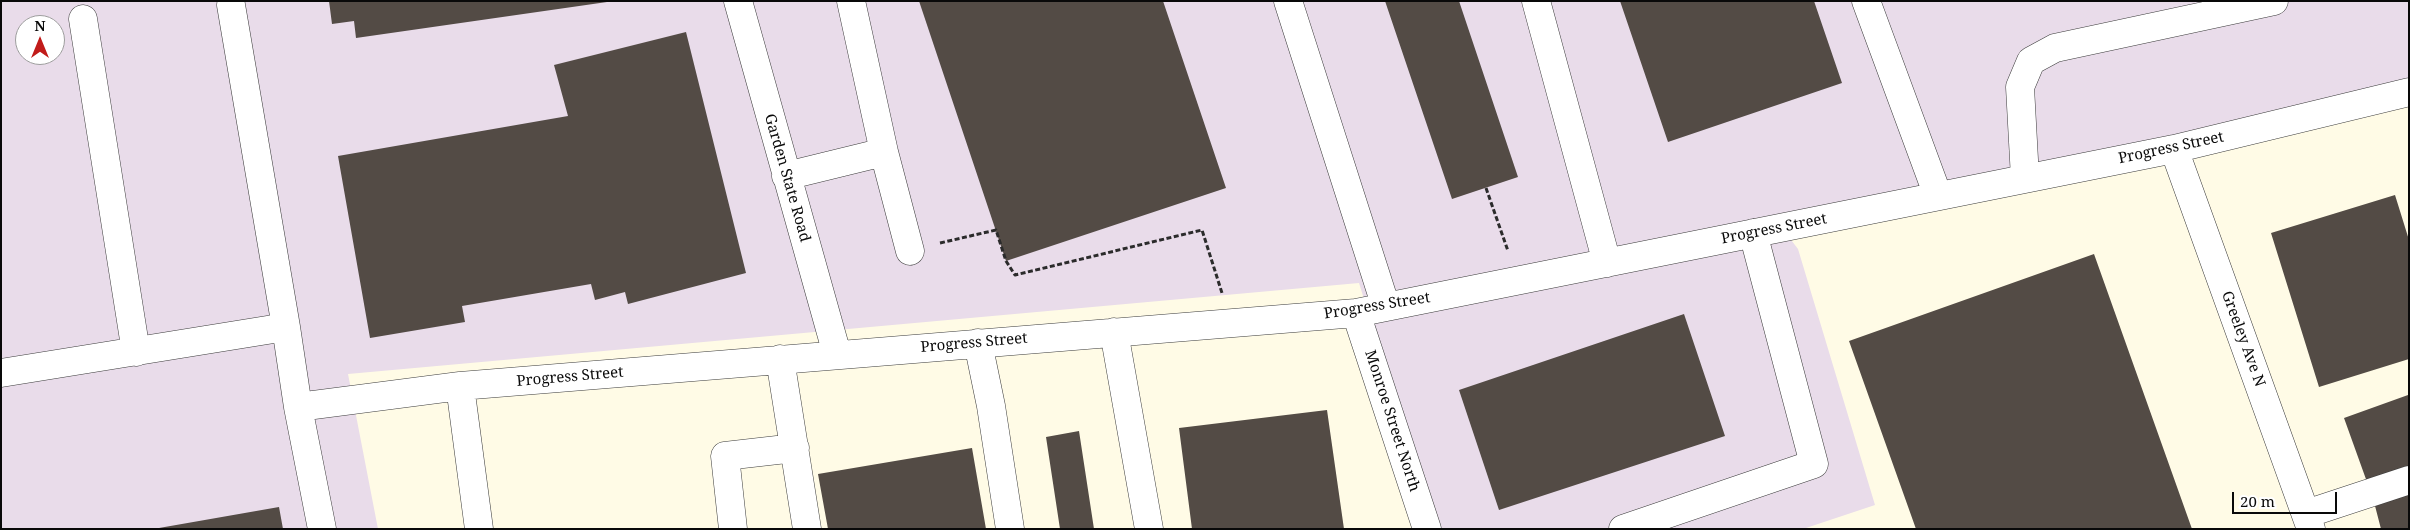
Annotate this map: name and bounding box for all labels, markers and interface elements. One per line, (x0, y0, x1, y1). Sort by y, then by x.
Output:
north arrow (15, 15, 65, 65)
text: N (34, 16, 46, 35)
street label: Garden State Road (760, 112, 814, 244)
street label: Progress Street (2117, 128, 2225, 168)
street label: Progress Street (1720, 210, 1828, 248)
street label: Progress Street (1323, 289, 1431, 323)
street label: Greeley Ave N (2217, 289, 2269, 389)
street label: Progress Street (920, 329, 1028, 357)
street label: Monroe Street North (1361, 348, 1423, 494)
street label: Progress Street (516, 363, 624, 391)
scale bar (2235, 482, 2340, 514)
text: 20 m (2240, 491, 2275, 511)

